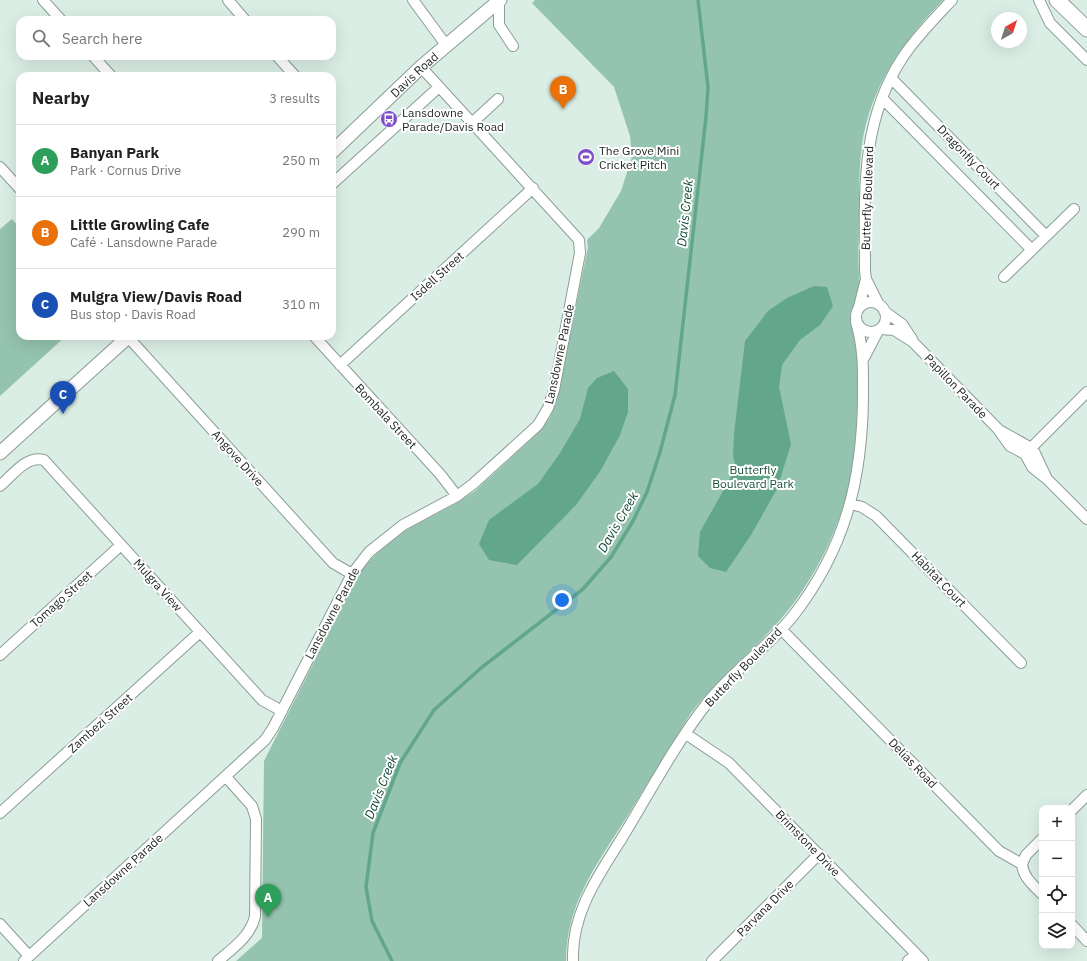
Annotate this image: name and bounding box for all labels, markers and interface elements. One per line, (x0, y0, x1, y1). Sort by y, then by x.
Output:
north arrow (991, 12, 1027, 48)
search box (16, 16, 336, 60)
icon: search (30, 27, 52, 49)
text: Search here (62, 29, 142, 48)
street label: Davis Road (387, 49, 441, 100)
pin: B (550, 76, 576, 109)
text: Nearby (32, 87, 90, 109)
text: 3 results (269, 90, 320, 107)
place label: Lansdowne Parade/Davis Road (402, 105, 504, 134)
bus stop icon: Lansdowne Parade/Davis Road (379, 109, 399, 129)
street label: Dragonfly Court (934, 122, 1004, 192)
text: Banyan Park (70, 143, 159, 162)
place label: The Grove Mini Cricket Pitch (599, 143, 679, 172)
street label: Butterfly Boulevard (858, 146, 876, 250)
sports icon: The Grove Mini Cricket Pitch (576, 147, 596, 167)
text: A (41, 152, 49, 169)
text: 250 m (282, 152, 320, 169)
text: Park · Cornus Drive (70, 162, 181, 179)
water label: Davis Creek (673, 178, 697, 247)
text: Little Growling Cafe (70, 215, 210, 234)
text: B (41, 224, 49, 241)
text: 290 m (282, 224, 320, 241)
text: Café · Lansdowne Parade (70, 234, 217, 251)
street label: Isdell Street (407, 248, 467, 304)
text: Mulgra View/Davis Road (70, 287, 242, 306)
text: C (41, 296, 49, 313)
text: 310 m (282, 296, 320, 313)
street label: Lansdowne Parade (541, 302, 577, 405)
text: Bus stop · Davis Road (70, 306, 196, 323)
street label: Papillon Parade (921, 350, 991, 422)
street label: Bombala Street (352, 380, 420, 452)
pin: C (50, 381, 76, 414)
street label: Angove Drive (209, 427, 267, 490)
park label: Butterfly Boulevard Park (712, 462, 795, 491)
water label: Davis Creek (594, 488, 642, 555)
street label: Habitat Court (909, 548, 969, 610)
street label: Mulgra View (130, 556, 186, 614)
street label: Lansdowne Parade (301, 564, 363, 662)
street label: Tomago Street (27, 567, 95, 631)
your location (552, 590, 572, 610)
street label: Butterfly Boulevard (701, 624, 785, 710)
street label: Zambezi Street (65, 690, 135, 756)
street label: Delias Road (886, 735, 940, 791)
water label: Davis Creek (360, 752, 402, 821)
map controls (1039, 805, 1075, 949)
button: + (1039, 805, 1075, 841)
street label: Brimstone Drive (773, 807, 844, 880)
street label: Lansdowne Parade (80, 830, 166, 910)
button: − (1039, 841, 1075, 877)
street label: Parvana Drive (733, 876, 797, 940)
button: locate (1039, 877, 1075, 913)
pin: A (255, 884, 281, 917)
button: layers (1039, 913, 1075, 949)

